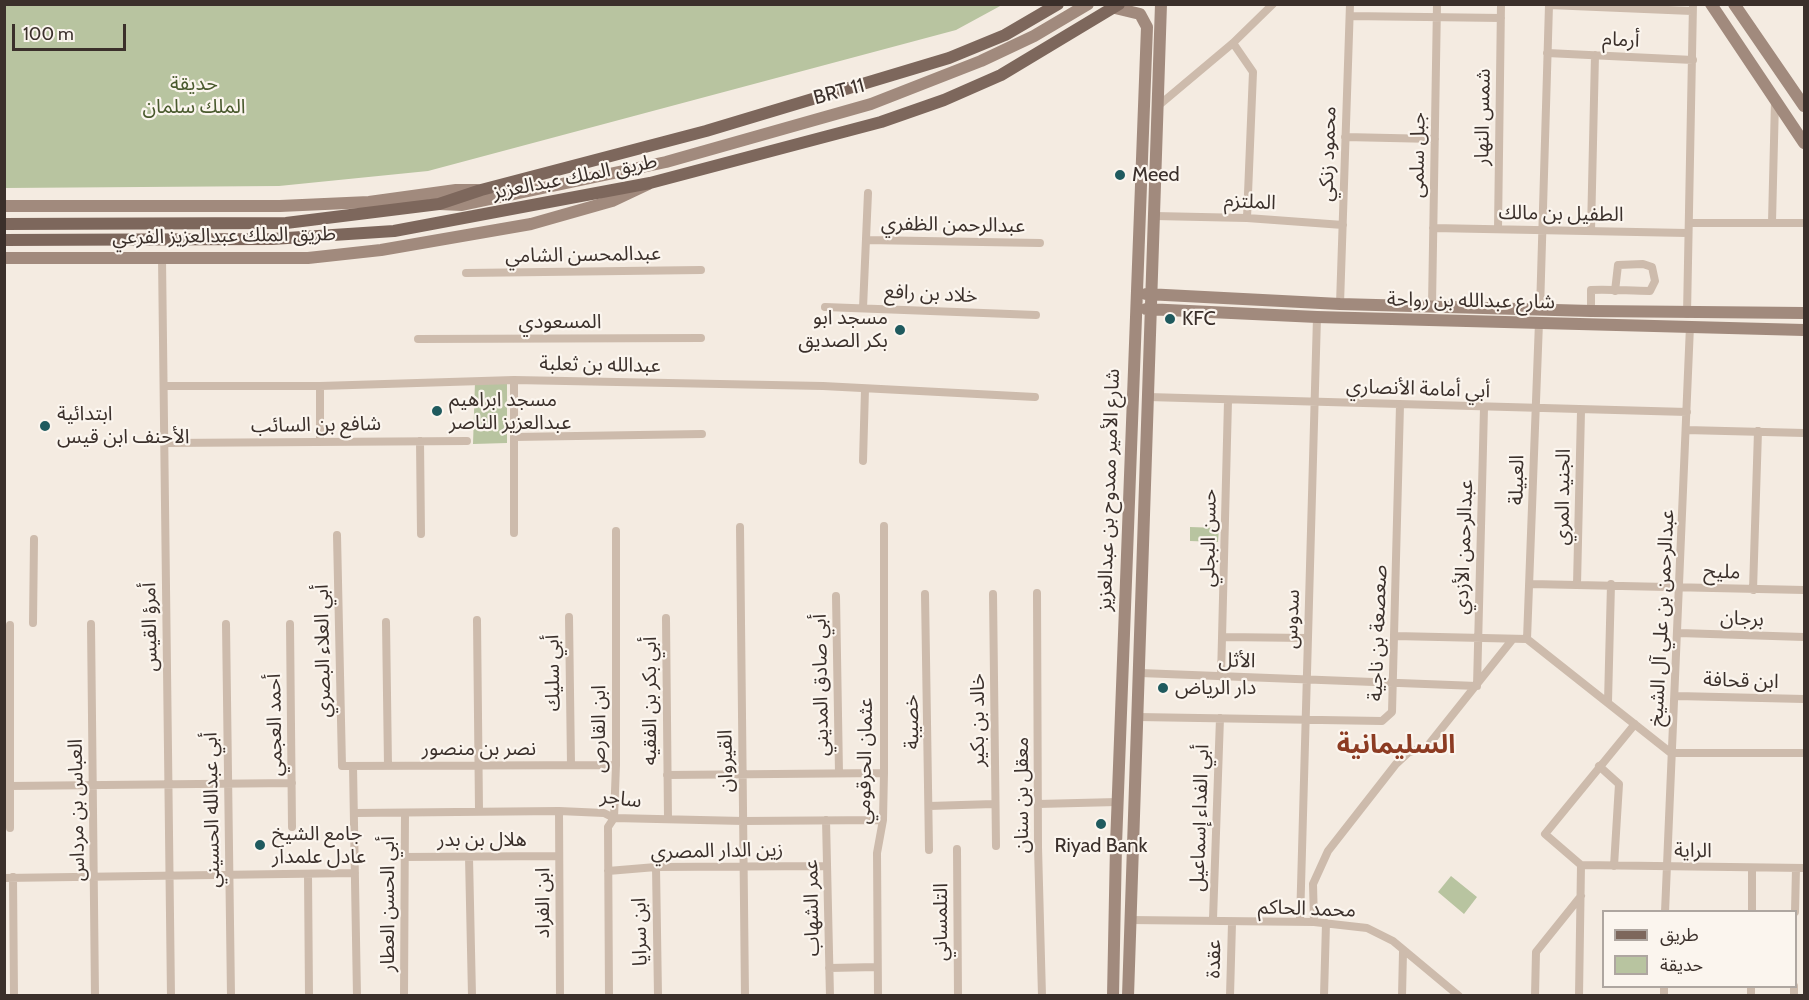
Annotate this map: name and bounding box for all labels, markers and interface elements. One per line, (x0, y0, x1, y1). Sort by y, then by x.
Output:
scale bar (15, 12, 129, 50)
text: 100 m (23, 23, 74, 45)
street label: أرمام (1602, 27, 1640, 53)
street label: شمس النهار (1470, 68, 1496, 166)
park label: حديقة الملك سلمان (142, 72, 246, 119)
street label: BRT 11 (811, 74, 867, 110)
street label: محمود زنكي (1314, 106, 1342, 202)
street label: جبل سلمى (1405, 112, 1431, 198)
street label: طريق الملك عبدالعزيز (491, 149, 659, 205)
place label: Meed (1132, 163, 1180, 187)
marker: Meed (1113, 168, 1127, 182)
street label: الملتزم (1224, 189, 1276, 215)
street label: الطفيل بن مالك (1498, 201, 1624, 227)
street label: عبدالرحمن الظفري (881, 212, 1025, 238)
street label: طريق الملك عبدالعزيز الفرعي (112, 222, 336, 250)
street label: عبدالمحسن الشامي (505, 242, 661, 268)
street label: خلاد بن رافع (884, 280, 978, 308)
street label: شارع عبدالله بن رواحة (1387, 288, 1555, 314)
place label: مسجد ابو بكر الصديق (798, 306, 888, 353)
place label: KFC (1182, 307, 1216, 331)
street label: المسعودي (518, 310, 602, 334)
marker: KFC (1163, 312, 1177, 326)
marker: مسجد ابو بكر الصديق (893, 323, 907, 337)
street label: عبدالله بن ثعلبة (539, 352, 661, 378)
street label: شارع الأمير ممدوح بن عبدالعزيز (1093, 368, 1125, 612)
street label: أبي أمامة الأنصاري (1346, 374, 1490, 404)
place label: مسجد ابراهيم عبدالعزيز الناصر (449, 388, 571, 435)
place label: ابتدائية الأحنف ابن قيس (57, 402, 190, 449)
marker: مسجد ابراهيم عبدالعزيز الناصر (430, 404, 444, 418)
street label: شافع بن السائب (251, 412, 381, 438)
marker: ابتدائية الأحنف ابن قيس (38, 419, 52, 433)
street label: الجنيد المري (1550, 448, 1576, 546)
street label: العبيلة (1505, 455, 1529, 505)
street label: عبدالرحمن الأزدي (1450, 479, 1478, 615)
street label: حسن البجلي (1196, 489, 1222, 587)
street label: عبدالرحمن بن علي آل الشيخ (1644, 509, 1680, 727)
street label: مليح (1703, 559, 1741, 585)
street label: صعصعة بن ناجية (1364, 564, 1392, 702)
street label: أمرؤ القيس (137, 582, 163, 672)
street label: أبي العلاء البصري (310, 584, 336, 718)
street label: سدوس (1279, 589, 1305, 649)
street label: برجان (1720, 606, 1764, 632)
street label: أبي صادق المديني (808, 614, 834, 756)
street label: أبي سليك (540, 634, 566, 712)
street label: أبي بكر بن الفقيه (638, 637, 662, 765)
street label: الأثل (1218, 648, 1256, 674)
street label: ابن قحافة (1703, 668, 1779, 694)
street label: خالد بن بكير (966, 673, 990, 767)
street label: أحمد العجمي (262, 674, 288, 776)
place label: دار الرياض (1175, 676, 1256, 700)
marker: دار الرياض (1156, 681, 1170, 695)
street label: ابن القارص (587, 685, 611, 773)
street label: خصيبة (900, 694, 924, 750)
street label: عثمان الحرقومي (852, 697, 878, 825)
street label: القيروان (713, 729, 739, 793)
district label: السليمانية (1337, 729, 1455, 761)
street label: أبي عبدالله الحسيني (199, 732, 225, 888)
street label: نصر بن منصور (422, 737, 536, 761)
street label: معقل بن سنان (1010, 737, 1034, 853)
street label: العباس بن مرداس (64, 739, 90, 881)
street label: أبي الفداء إسماعيل (1185, 744, 1215, 892)
street label: ساجر (599, 785, 643, 813)
marker: Riyad Bank (1094, 817, 1108, 831)
place label: جامع الشيخ عادل علمدار (272, 822, 366, 869)
street label: هلال بن بدر (437, 828, 527, 852)
place label: Riyad Bank (1054, 834, 1148, 858)
street label: أبي الحسن العطار (376, 836, 400, 972)
marker: جامع الشيخ عادل علمدار (253, 838, 267, 852)
street label: زين الدار المصري (650, 838, 784, 864)
street label: الراية (1674, 839, 1712, 863)
street label: عمر الشهاب (799, 859, 825, 957)
street label: ابن الفراد (531, 868, 555, 938)
street label: التلمساني (929, 883, 953, 961)
street label: محمد الحاكم (1258, 895, 1356, 923)
street label: ابن سرايا (627, 897, 653, 967)
legend (1602, 910, 1797, 988)
text: طريق (1660, 924, 1699, 946)
street label: عقدة (1202, 939, 1226, 979)
text: حديقة (1660, 954, 1703, 976)

